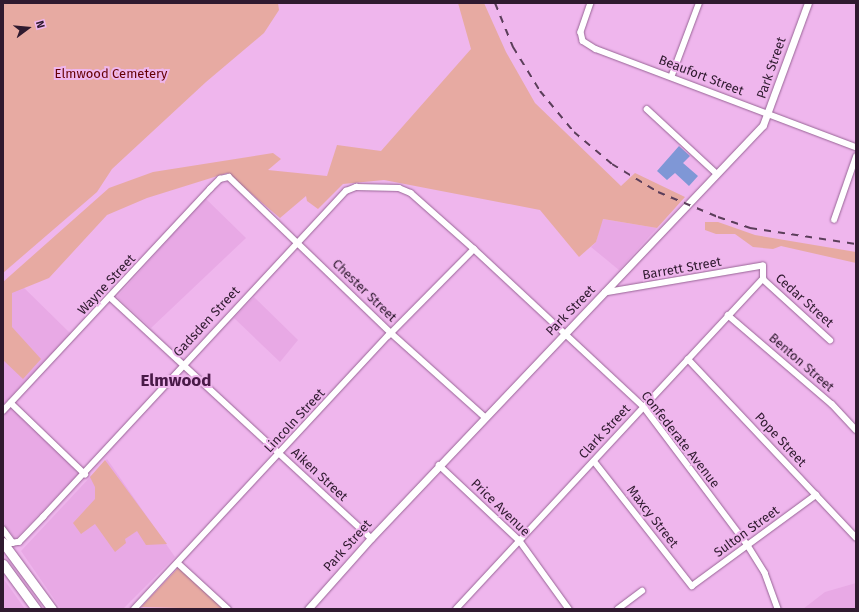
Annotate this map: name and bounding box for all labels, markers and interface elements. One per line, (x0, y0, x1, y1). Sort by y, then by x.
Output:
north arrow (8, 8, 48, 48)
text: N (33, 19, 47, 30)
street label: Park Street (754, 35, 790, 101)
street label: Beaufort Street (656, 53, 746, 99)
park label: Elmwood Cemetery (55, 66, 167, 82)
street label: Wayne Street (75, 252, 139, 318)
street label: Barrett Street (641, 254, 723, 284)
street label: Chester Street (329, 256, 399, 326)
street label: Cedar Street (772, 271, 836, 331)
street label: Park Street (543, 282, 599, 340)
street label: Gadsden Street (170, 284, 244, 360)
street label: Benton Street (765, 331, 837, 395)
district label: Elmwood (141, 371, 211, 391)
street label: Lincoln Street (262, 386, 328, 456)
street label: Confederate Avenue (637, 389, 723, 491)
street label: Clark Street (576, 402, 634, 462)
street label: Pope Street (751, 410, 809, 470)
street label: Aiken Street (288, 445, 350, 505)
street label: Price Avenue (467, 476, 533, 540)
street label: Maxcy Street (623, 483, 681, 551)
street label: Sulton Street (711, 503, 783, 561)
street label: Park Street (321, 517, 375, 575)

